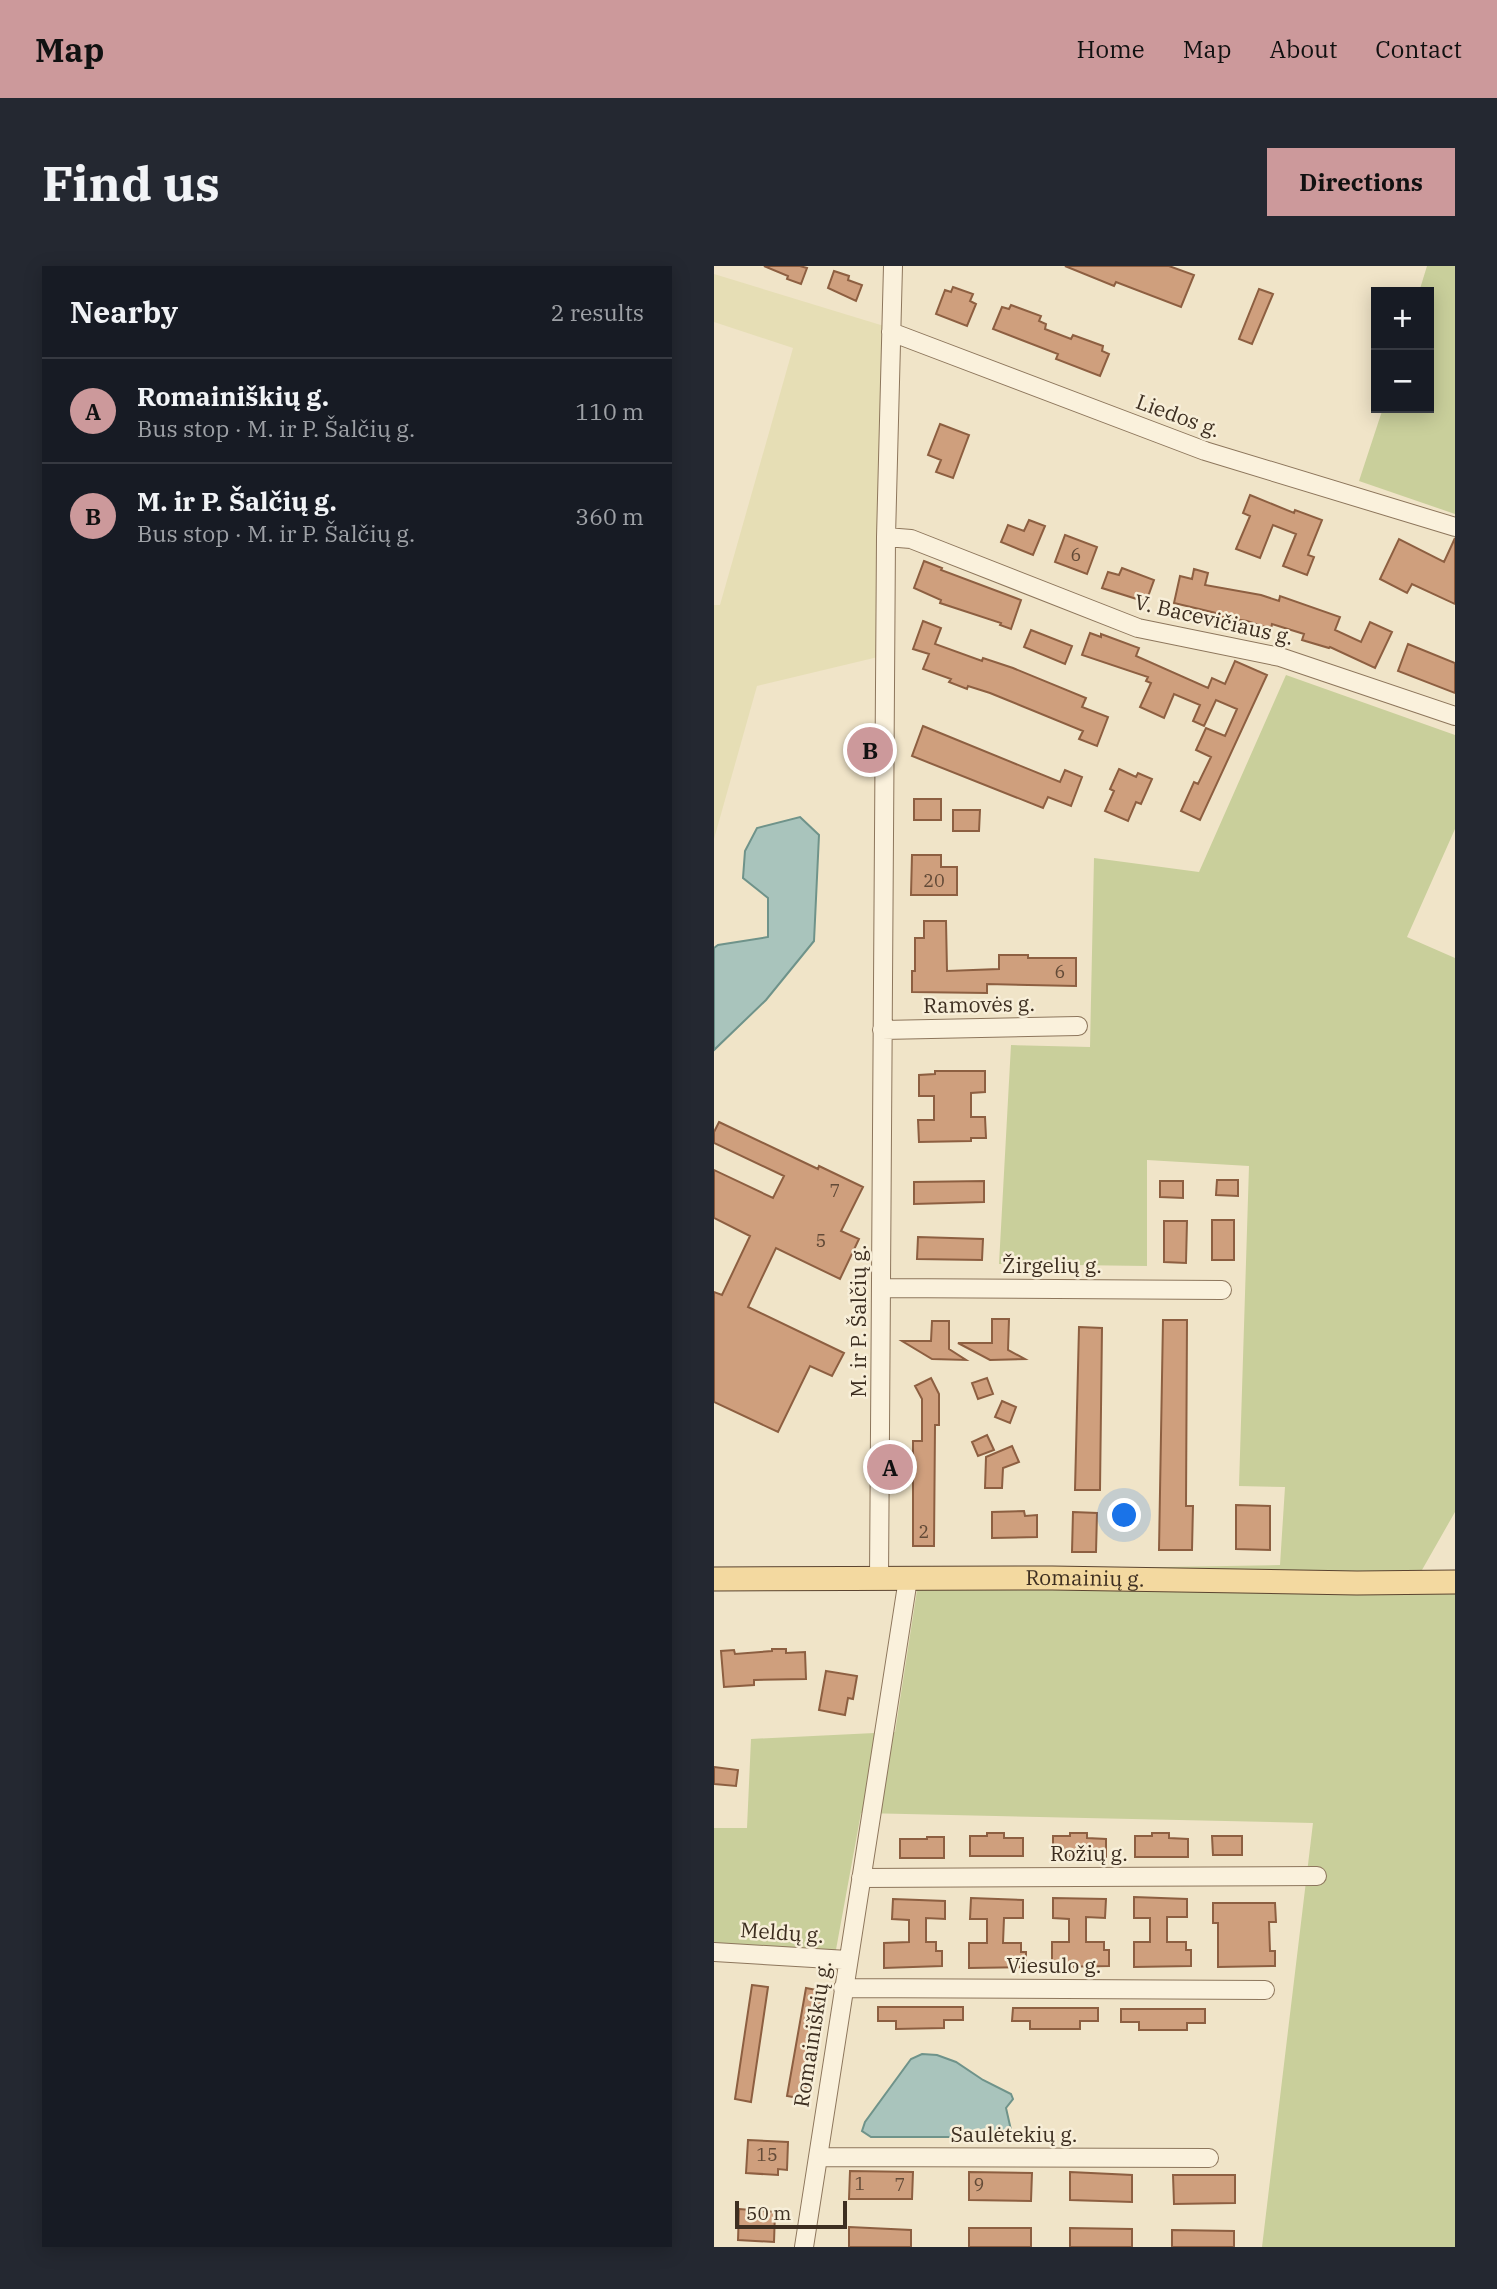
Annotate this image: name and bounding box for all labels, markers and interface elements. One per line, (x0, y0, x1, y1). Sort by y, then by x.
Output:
text: Map (35, 28, 104, 71)
text: Home (1077, 33, 1145, 65)
text: Map (1183, 33, 1231, 65)
text: About (1269, 33, 1337, 65)
text: Contact (1375, 33, 1462, 65)
button: Directions (1267, 148, 1455, 216)
text: Find us (42, 151, 220, 214)
map controls (1371, 287, 1434, 413)
button: + (1371, 287, 1434, 350)
text: Nearby (70, 292, 178, 331)
text: 2 results (551, 297, 644, 327)
button: − (1371, 350, 1434, 413)
text: Romainiškių g. (137, 379, 329, 413)
street label: Liedos g. (1132, 387, 1224, 443)
text: A (85, 396, 101, 426)
text: 110 m (575, 396, 644, 426)
text: Bus stop · M. ir P. Šalčių g. (137, 413, 415, 443)
text: M. ir P. Šalčių g. (137, 484, 337, 518)
text: B (85, 501, 101, 531)
text: 360 m (575, 501, 644, 531)
text: Bus stop · M. ir P. Šalčių g. (137, 518, 415, 548)
house number: 6 (1071, 543, 1081, 566)
street label: V. Bacevičiaus g. (1132, 587, 1297, 651)
pin: B (847, 724, 893, 776)
house number: 20 (923, 869, 945, 892)
house number: 6 (1055, 960, 1065, 983)
street label: Ramovės g. (923, 989, 1035, 1019)
house number: 7 (830, 1179, 840, 1202)
house number: 5 (816, 1229, 826, 1252)
street label: M. ir P. Šalčių g. (844, 1244, 872, 1398)
street label: Žirgelių g. (1002, 1251, 1102, 1279)
pin: A (867, 1441, 913, 1493)
your location (1107, 1498, 1141, 1532)
house number: 2 (919, 1520, 929, 1543)
street label: Romainių g. (1025, 1563, 1145, 1593)
street label: Rožių g. (1050, 1839, 1128, 1867)
street label: Meldų g. (739, 1915, 825, 1949)
street label: Viesulo g. (1007, 1951, 1101, 1979)
street label: Romainiškių g. (787, 1959, 837, 2109)
street label: Saulėtekių g. (951, 2120, 1078, 2148)
house number: 15 (756, 2143, 778, 2166)
house number: 1 (855, 2172, 865, 2195)
house number: 7 (895, 2173, 905, 2196)
house number: 9 (974, 2173, 984, 2196)
scale bar (735, 2198, 847, 2230)
text: 50 m (746, 2201, 791, 2225)

